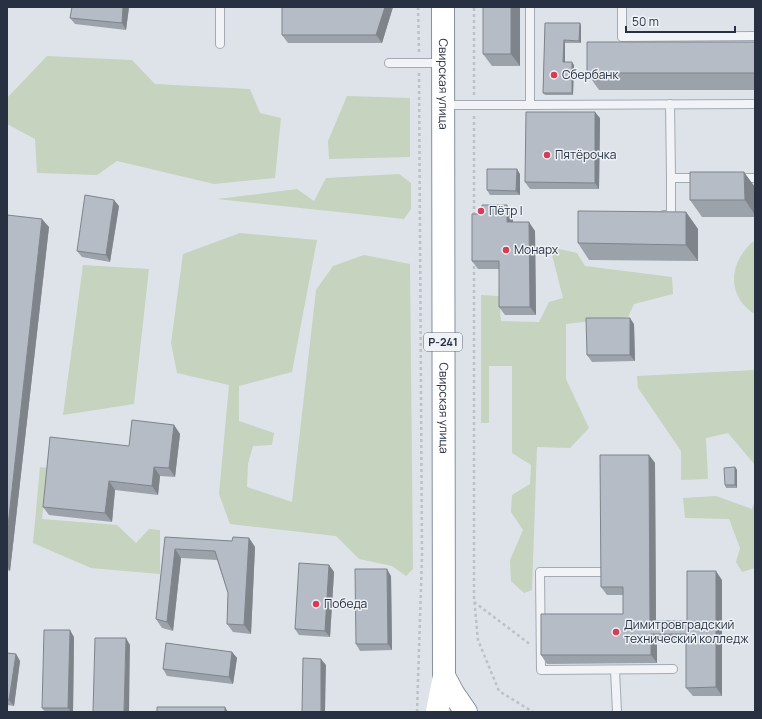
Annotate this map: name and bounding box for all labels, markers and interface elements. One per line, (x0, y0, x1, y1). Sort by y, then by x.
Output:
scale bar (626, 8, 735, 34)
text: 50 m (632, 13, 659, 30)
street label: Свирская улица (435, 38, 452, 130)
place label: Сбербанк (562, 66, 619, 83)
marker: Сбербанк (549, 70, 559, 80)
place label: Пятёрочка (555, 146, 616, 163)
marker: Пятёрочка (542, 150, 552, 160)
place label: Пётр I (489, 202, 523, 219)
marker: Пётр I (476, 206, 486, 216)
place label: Монарх (514, 241, 559, 258)
marker: Монарх (501, 245, 511, 255)
road number: Р-241 (424, 333, 462, 351)
street label: Свирская улица (436, 362, 453, 454)
place label: Победа (324, 595, 367, 612)
marker: Победа (311, 599, 321, 609)
place label: Димитровградский технический колледж (624, 616, 749, 647)
marker: Димитровградский технический колледж (611, 627, 621, 637)

